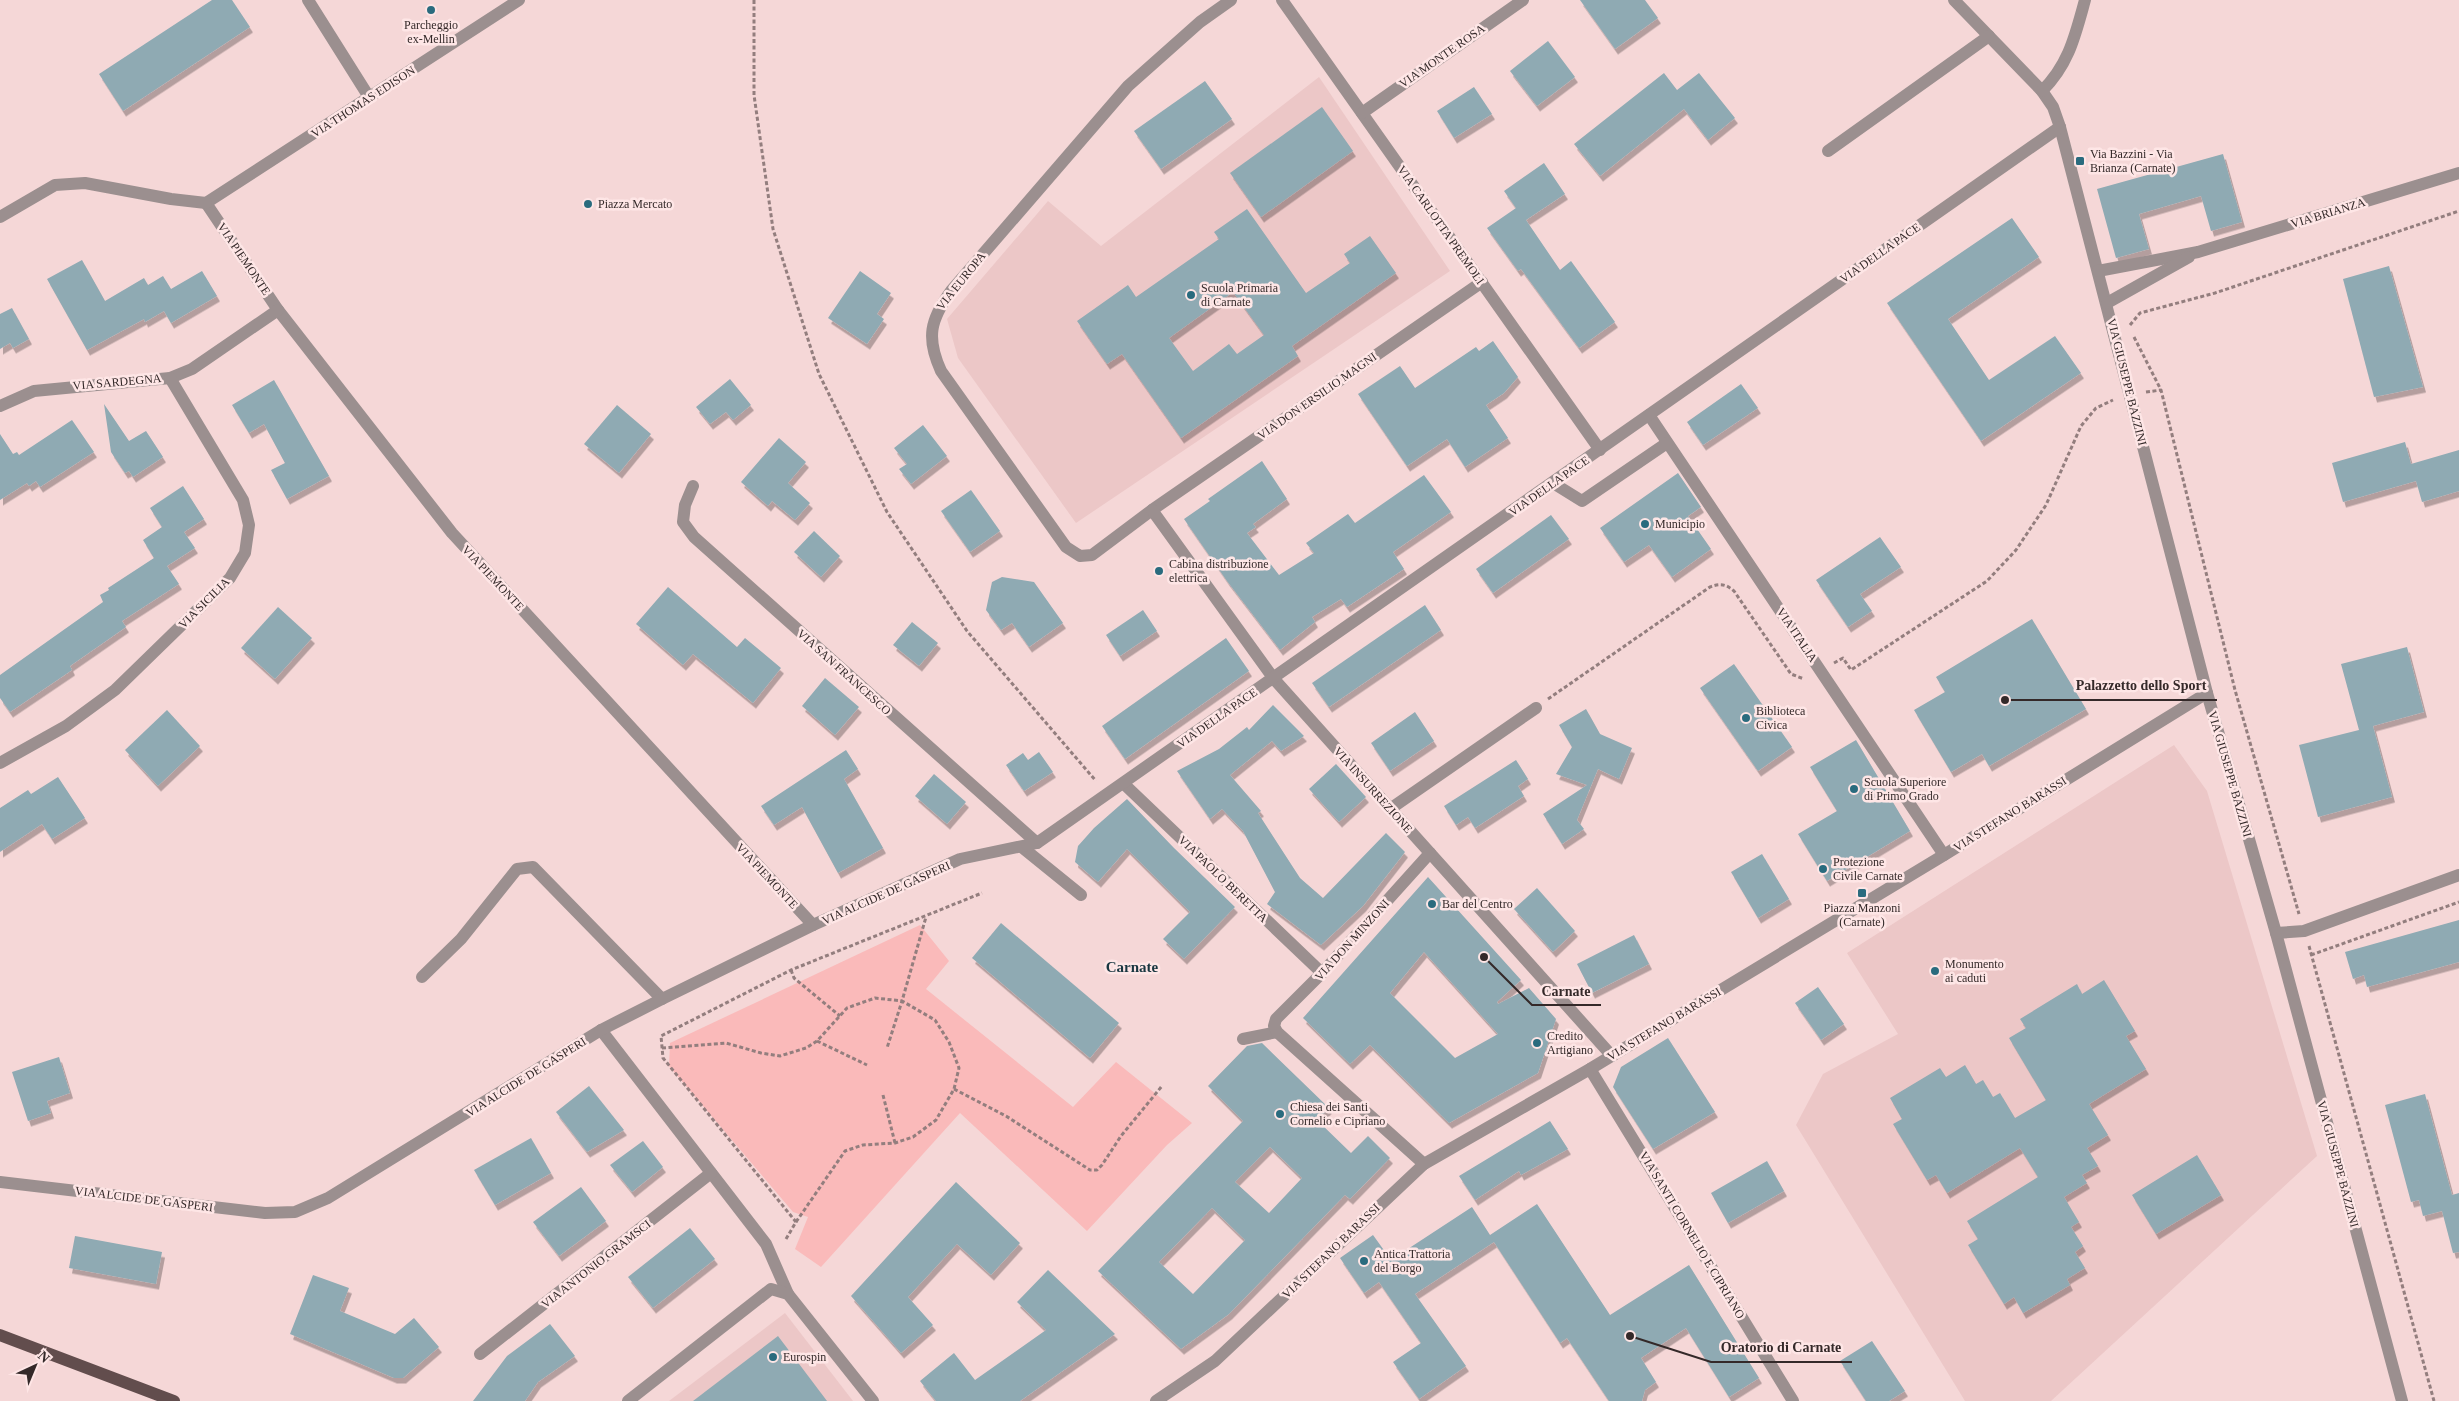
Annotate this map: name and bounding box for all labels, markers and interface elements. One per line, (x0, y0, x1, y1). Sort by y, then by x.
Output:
marker: Parcheggio ex-Mellin (425, 4, 437, 16)
place label: Parcheggio ex-Mellin (404, 18, 458, 46)
street label: VIA MONTE ROSA (1396, 21, 1488, 91)
street label: VIA THOMAS EDISON (308, 63, 418, 141)
place label: Via Bazzini - Via Brianza (Carnate) (2090, 147, 2176, 175)
marker: Via Bazzini - Via Brianza (Carnate) (2074, 155, 2086, 167)
street label: VIA CARLOTTA PREMOLI (1395, 163, 1487, 287)
street label: VIA BRIANZA (2289, 195, 2367, 231)
place label: Piazza Mercato (598, 197, 672, 211)
marker: Piazza Mercato (582, 198, 594, 210)
street label: VIA PIEMONTE (215, 220, 273, 298)
street label: VIA DELLA PACE (1837, 220, 1923, 286)
street label: VIA EUROPA (933, 249, 989, 313)
place label: Scuola Primaria di Carnate (1201, 281, 1279, 309)
marker: Scuola Primaria di Carnate (1185, 289, 1197, 301)
street label: VIA GIUSEPPE BAZZINI (2104, 317, 2150, 447)
street label: VIA DON ERSILIO MAGNI (1255, 349, 1379, 443)
street label: VIA SARDEGNA (72, 371, 162, 393)
street label: VIA DELLA PACE (1506, 453, 1592, 519)
place label: Municipio (1655, 517, 1705, 531)
marker: Municipio (1639, 518, 1651, 530)
street label: VIA PIEMONTE (459, 542, 527, 614)
place label: Cabina distribuzione elettrica (1169, 557, 1269, 585)
marker: Cabina distribuzione elettrica (1153, 565, 1165, 577)
street label: VIA SICILIA (176, 574, 233, 631)
street label: VIA ITALIA (1774, 605, 1821, 665)
street label: VIA SAN FRANCESCO (794, 626, 894, 718)
callout: Palazzetto dello Sport (2066, 671, 2217, 700)
text: Palazzetto dello Sport (2076, 678, 2207, 693)
street label: VIA DELLA PACE (1174, 685, 1260, 751)
place label: Biblioteca Civica (1756, 704, 1806, 732)
street label: VIA GIUSEPPE BAZZINI (2205, 709, 2255, 839)
marker: Biblioteca Civica (1740, 712, 1752, 724)
street label: VIA INSURREZIONE (1331, 744, 1415, 836)
street label: VIA STEFANO BARASSI (1951, 773, 2069, 855)
place label: Scuola Superiore di Primo Grado (1864, 775, 1946, 803)
marker: Scuola Superiore di Primo Grado (1848, 783, 1860, 795)
street label: VIA PAOLO BERETTA (1175, 833, 1271, 925)
street label: VIA PIEMONTE (733, 840, 801, 912)
place label: Protezione Civile Carnate (1833, 855, 1903, 883)
street label: VIA ALCIDE DE GASPERI (820, 858, 952, 928)
marker: Protezione Civile Carnate (1817, 863, 1829, 875)
marker: Piazza Manzoni (Carnate) (1856, 887, 1868, 899)
street label: VIA DON MINZONI (1312, 896, 1392, 984)
place label: Bar del Centro (1442, 897, 1513, 911)
marker: Bar del Centro (1426, 898, 1438, 910)
place label: Piazza Manzoni (Carnate) (1824, 901, 1901, 929)
place label: Monumento ai caduti (1945, 957, 2004, 985)
district label: Carnate (1106, 959, 1159, 975)
marker: Monumento ai caduti (1929, 965, 1941, 977)
callout: Carnate (1532, 976, 1601, 1005)
text: Carnate (1542, 984, 1591, 999)
street label: VIA STEFANO BARASSI (1604, 984, 1724, 1064)
place label: Credito Artigiano (1547, 1029, 1593, 1057)
street label: VIA ALCIDE DE GASPERI (463, 1034, 589, 1120)
marker: Credito Artigiano (1531, 1037, 1543, 1049)
street label: VIA GIUSEPPE BAZZINI (2314, 1099, 2362, 1229)
place label: Chiesa dei Santi Cornelio e Cipriano (1290, 1100, 1385, 1128)
marker: Chiesa dei Santi Cornelio e Cipriano (1274, 1108, 1286, 1120)
street label: VIA SANTI CORNELIO E CIPRIANO (1636, 1149, 1748, 1321)
street label: VIA ALCIDE DE GASPERI (74, 1184, 214, 1214)
street label: VIA STEFANO BARASSI (1279, 1201, 1383, 1301)
street label: VIA ANTONIO GRAMSCI (538, 1217, 654, 1311)
place label: Antica Trattoria del Borgo (1374, 1247, 1451, 1275)
marker: Antica Trattoria del Borgo (1358, 1255, 1370, 1267)
callout: Oratorio di Carnate (1711, 1333, 1852, 1362)
text: Oratorio di Carnate (1721, 1340, 1841, 1355)
north arrow (10, 1341, 60, 1391)
text: N (35, 1348, 53, 1366)
place label: Eurospin (783, 1350, 826, 1364)
marker: Eurospin (767, 1351, 779, 1363)

